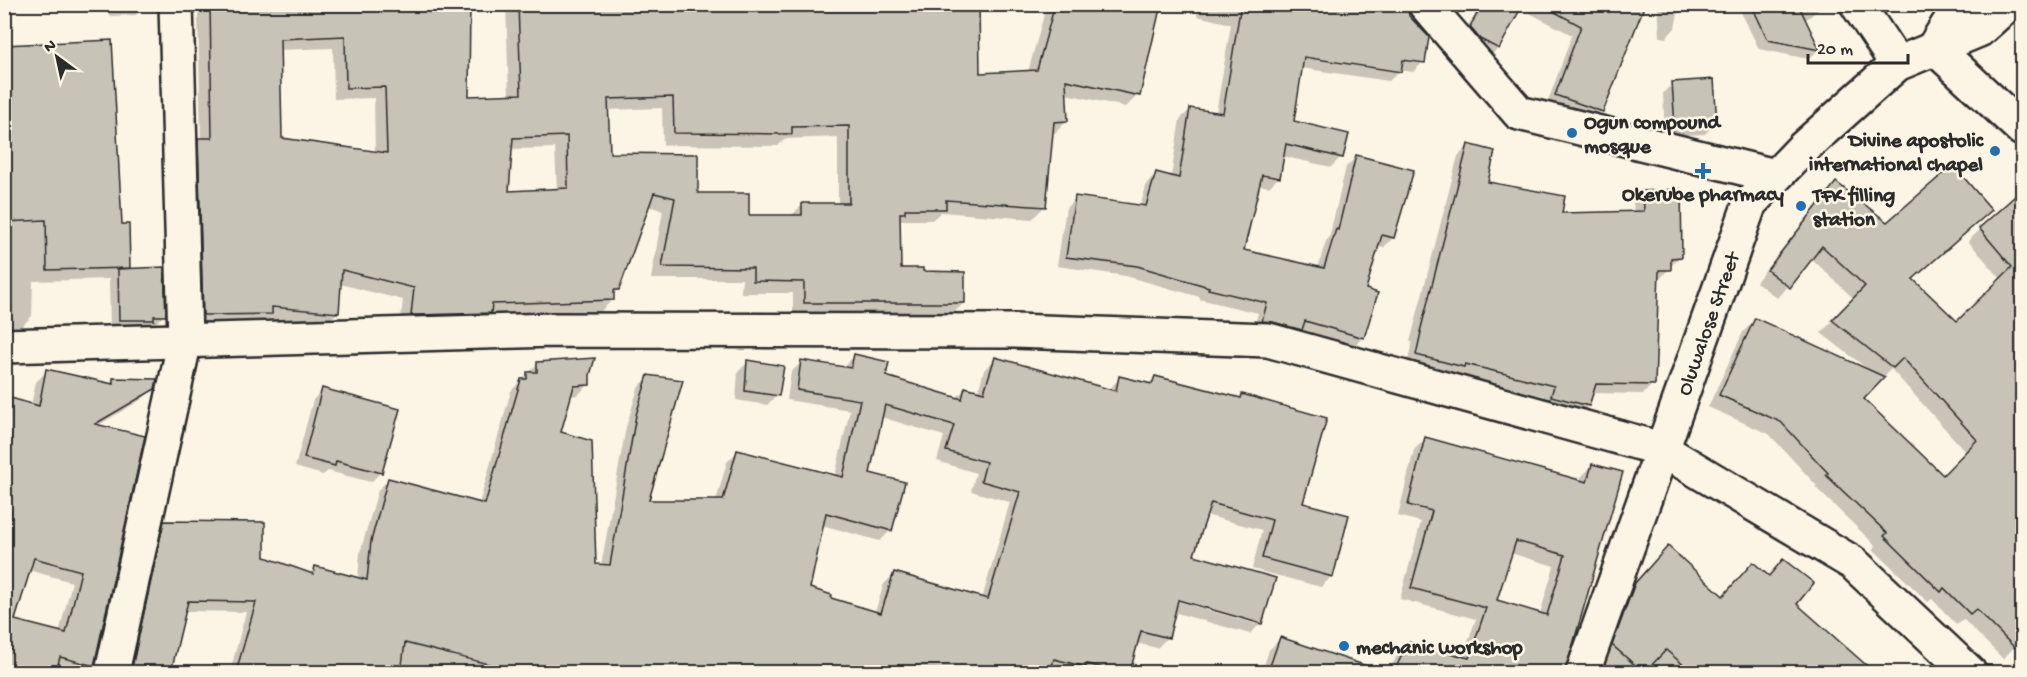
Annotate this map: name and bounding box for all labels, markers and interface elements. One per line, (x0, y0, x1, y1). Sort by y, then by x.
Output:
north arrow (27, 27, 87, 87)
scale bar (1808, 27, 1908, 65)
text: N (41, 36, 61, 58)
text: 20 m (1817, 40, 1853, 61)
place label: Ogun compound mosque (1584, 112, 1722, 161)
marker: Ogun compound mosque (1565, 126, 1579, 140)
place label: Divine apostolic international chapel (1809, 130, 1985, 179)
marker: Divine apostolic international chapel (1988, 144, 2002, 158)
marker: Okerube pharmacy (1696, 164, 1710, 178)
place label: Okerube pharmacy (1622, 184, 1785, 209)
place label: TFK filling station (1811, 185, 1895, 234)
marker: TFK filling station (1794, 199, 1808, 213)
street label: Oluwalose Street (1673, 247, 1748, 400)
place label: mechanic workshop (1356, 637, 1523, 662)
marker: mechanic workshop (1337, 639, 1351, 653)

